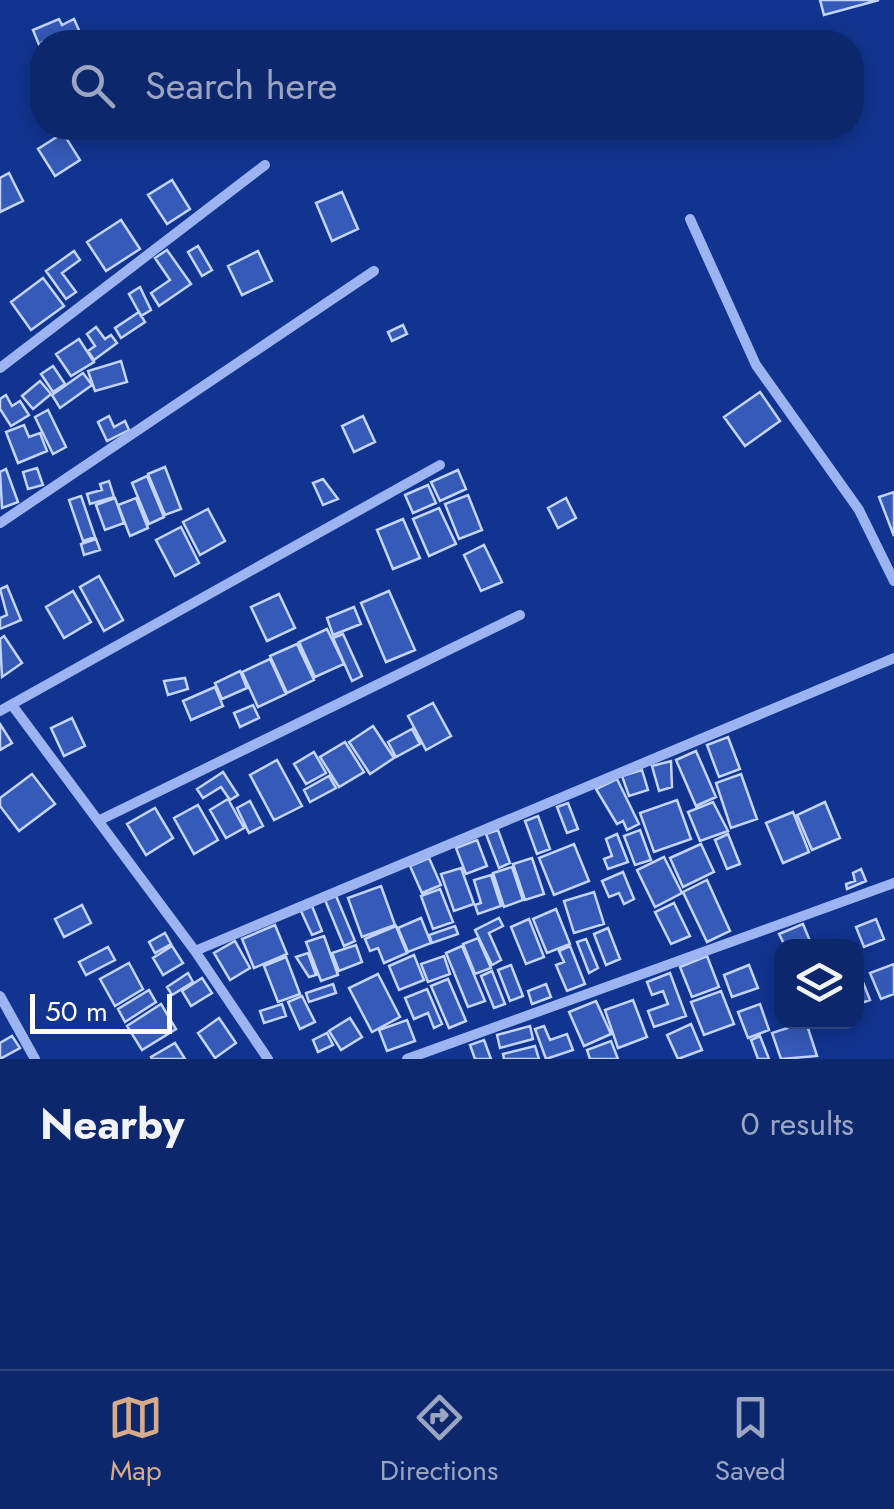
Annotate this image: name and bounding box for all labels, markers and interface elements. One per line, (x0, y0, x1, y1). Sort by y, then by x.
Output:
search box (30, 30, 864, 140)
icon: search (65, 58, 120, 113)
text: Search here (145, 58, 337, 113)
map controls (774, 939, 864, 1029)
button: layers (774, 939, 864, 1029)
scale bar (30, 989, 172, 1034)
text: 50 m (45, 991, 108, 1032)
text: Nearby (40, 1094, 184, 1155)
text: 0 results (741, 1101, 854, 1147)
tab: Map (108, 1390, 163, 1491)
tab: Directions (380, 1390, 498, 1491)
tab: Saved (715, 1390, 786, 1491)

